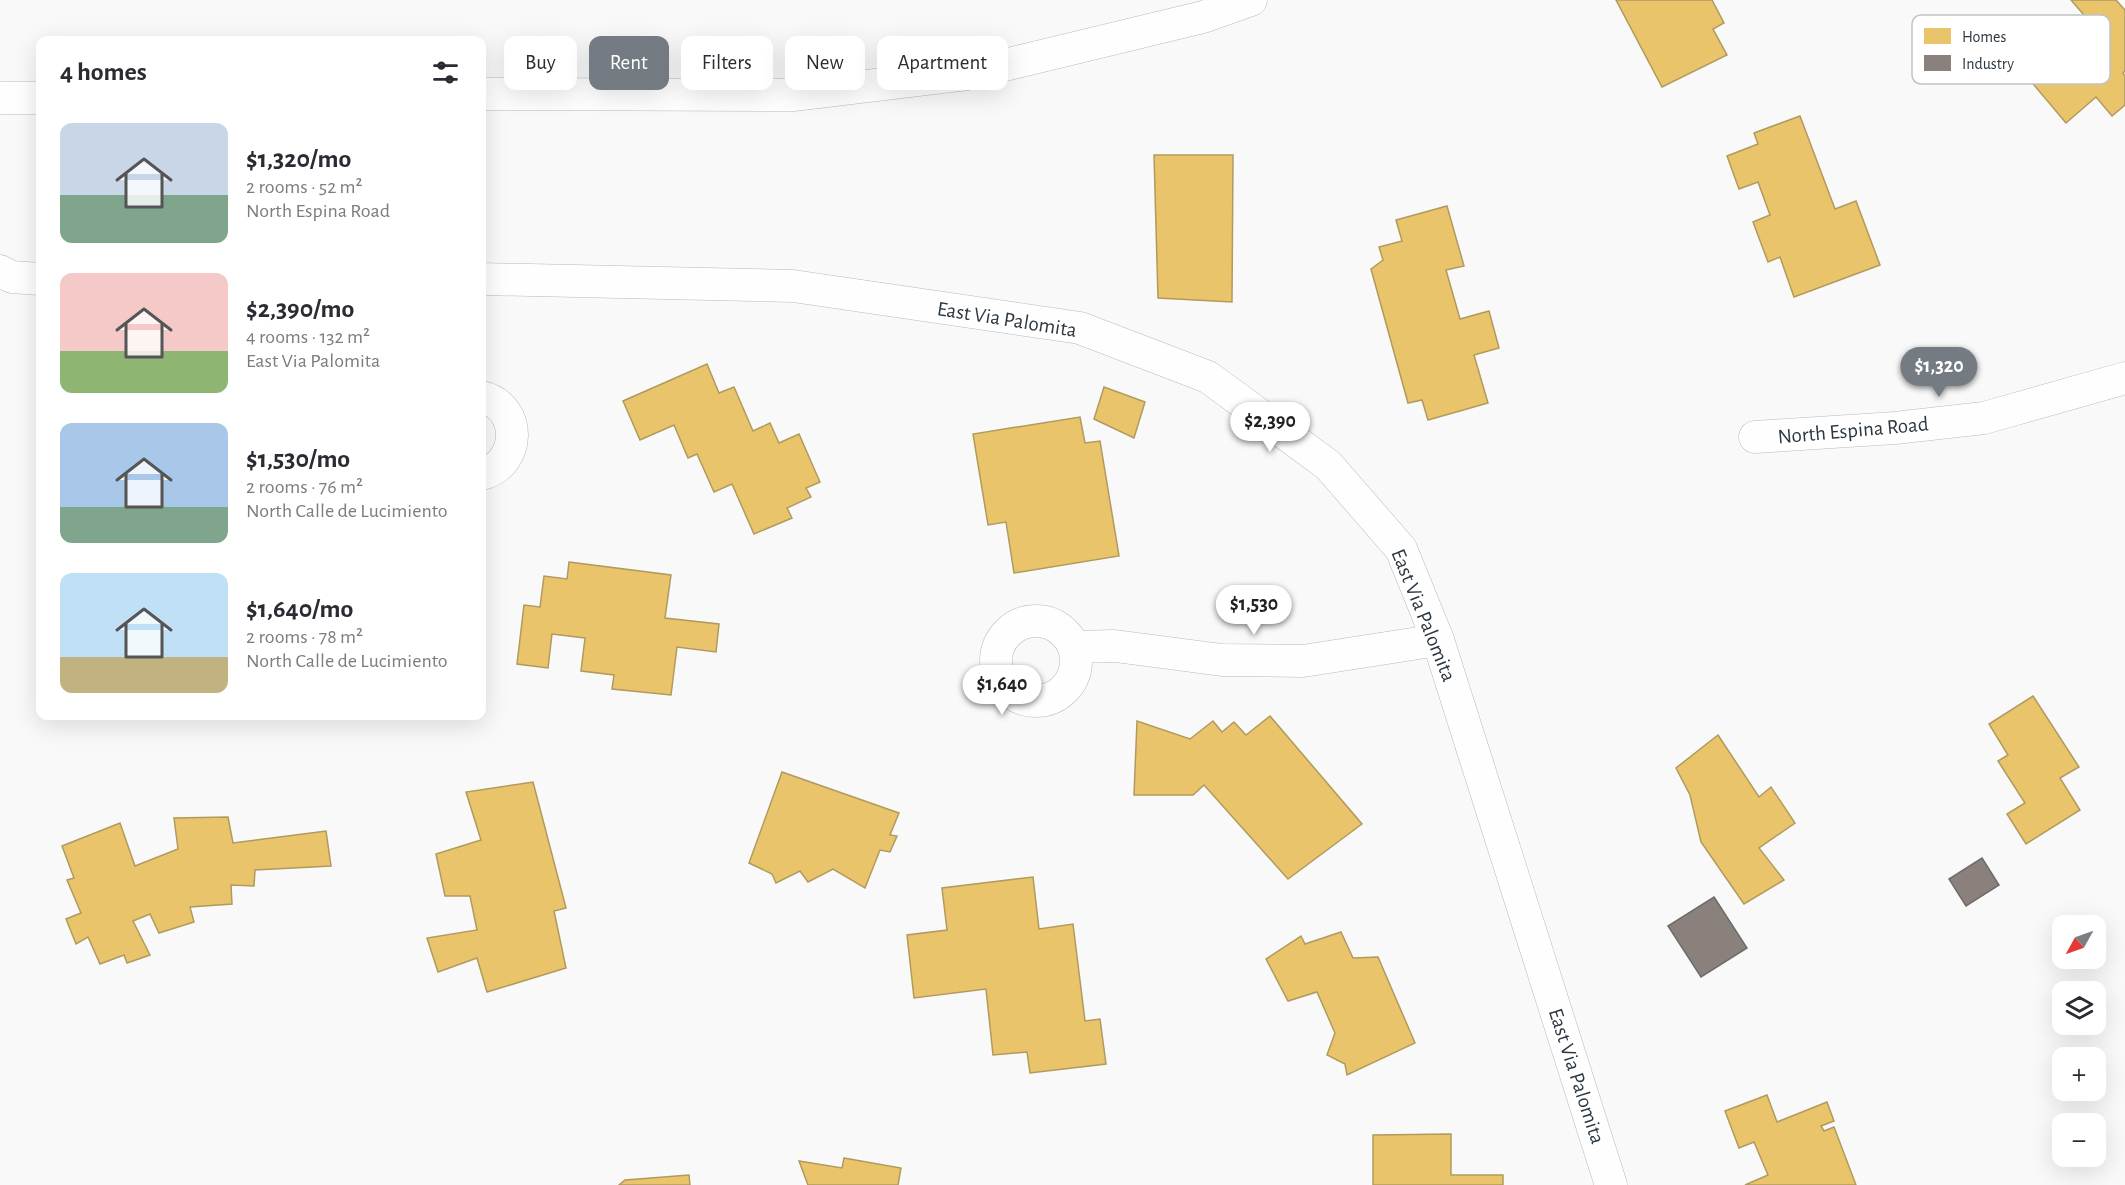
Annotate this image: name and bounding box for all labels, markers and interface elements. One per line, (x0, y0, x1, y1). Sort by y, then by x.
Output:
legend (1912, 15, 2110, 84)
text: Homes (1962, 29, 2006, 45)
chip: Buy (504, 36, 577, 90)
chip: Rent (589, 36, 669, 90)
chip: Filters (681, 36, 773, 90)
chip: New (785, 36, 865, 90)
chip: Apartment (877, 36, 1008, 90)
icon: filters (429, 56, 462, 89)
text: Industry (1962, 56, 2014, 73)
text: 4 homes (60, 59, 147, 85)
text: $1,320/mo (246, 146, 351, 172)
icon: home (108, 147, 180, 219)
text: 2 rooms · 52 m² (246, 177, 363, 197)
text: North Espina Road (246, 201, 390, 221)
text: $2,390/mo (246, 296, 354, 322)
icon: home (108, 297, 180, 369)
street label: East Via Palomita (936, 298, 1079, 341)
text: 4 rooms · 132 m² (246, 327, 370, 347)
pin: $1,320 (1890, 347, 1988, 398)
text: East Via Palomita (246, 351, 380, 371)
text: $1,320 (1914, 356, 1964, 376)
pin: $2,390 (1221, 402, 1319, 453)
text: $2,390 (1244, 411, 1296, 431)
street label: North Espina Road (1777, 413, 1929, 448)
text: $1,530/mo (246, 446, 350, 472)
icon: home (108, 447, 180, 519)
text: 2 rooms · 76 m² (246, 477, 363, 497)
text: North Calle de Lucimiento (246, 501, 448, 521)
street label: East Via Palomita (1387, 546, 1460, 685)
pin: $1,530 (1205, 585, 1303, 636)
text: $1,530 (1230, 594, 1278, 614)
text: $1,640/mo (246, 596, 353, 622)
icon: home (108, 597, 180, 669)
text: 2 rooms · 78 m² (246, 627, 363, 647)
text: North Calle de Lucimiento (246, 651, 448, 671)
pin: $1,640 (953, 665, 1051, 716)
text: $1,640 (977, 674, 1027, 694)
north arrow (2052, 915, 2106, 969)
map controls (2052, 915, 2106, 1167)
button: layers (2052, 981, 2106, 1035)
street label: East Via Palomita (1545, 1006, 1608, 1147)
button: + (2052, 1047, 2106, 1101)
button: − (2052, 1113, 2106, 1167)

